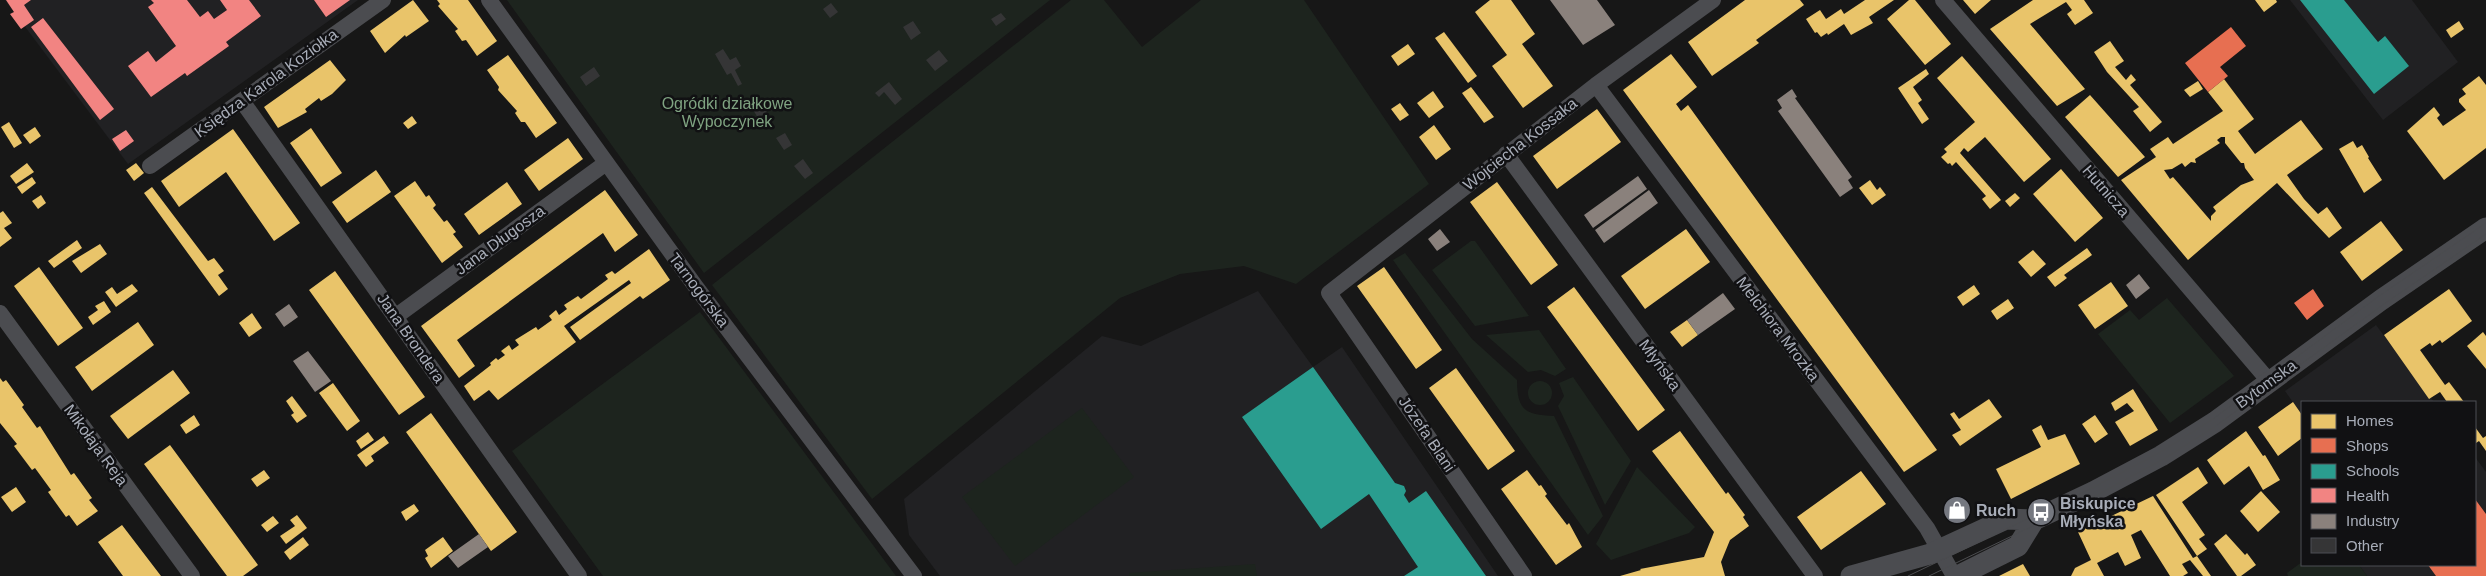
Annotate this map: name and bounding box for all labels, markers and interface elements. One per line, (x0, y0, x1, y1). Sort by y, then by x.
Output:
street label: Księdza Karola Koziołka (191, 25, 341, 141)
street label: Wojciecha Kossaka (1460, 94, 1580, 194)
park label: Ogródki działkowe Wypoczynek (662, 95, 792, 130)
street label: Hutnicza (2079, 162, 2133, 220)
street label: Jana Długosza (452, 202, 548, 278)
street label: Tarnogórska (666, 250, 732, 330)
street label: Melchiora Mrozka (1733, 273, 1823, 385)
street label: Jana Brondera (374, 290, 448, 386)
street label: Młyńska (1636, 336, 1684, 394)
street label: Bytomska (2233, 356, 2299, 412)
street label: Józefa Blani (1396, 393, 1458, 475)
street label: Mikołaja Reja (61, 401, 131, 489)
legend (2301, 401, 2476, 566)
text: Homes (2346, 412, 2394, 429)
text: Shops (2346, 437, 2389, 454)
text: Schools (2346, 462, 2399, 479)
text: Health (2346, 487, 2389, 504)
shop icon: Ruch (1942, 495, 1972, 525)
place label: Biskupice Młyńska (2060, 495, 2136, 530)
bus stop icon: Biskupice Młyńska (2026, 497, 2056, 527)
place label: Ruch (1976, 502, 2016, 519)
text: Industry (2346, 512, 2400, 529)
text: Other (2346, 537, 2384, 554)

